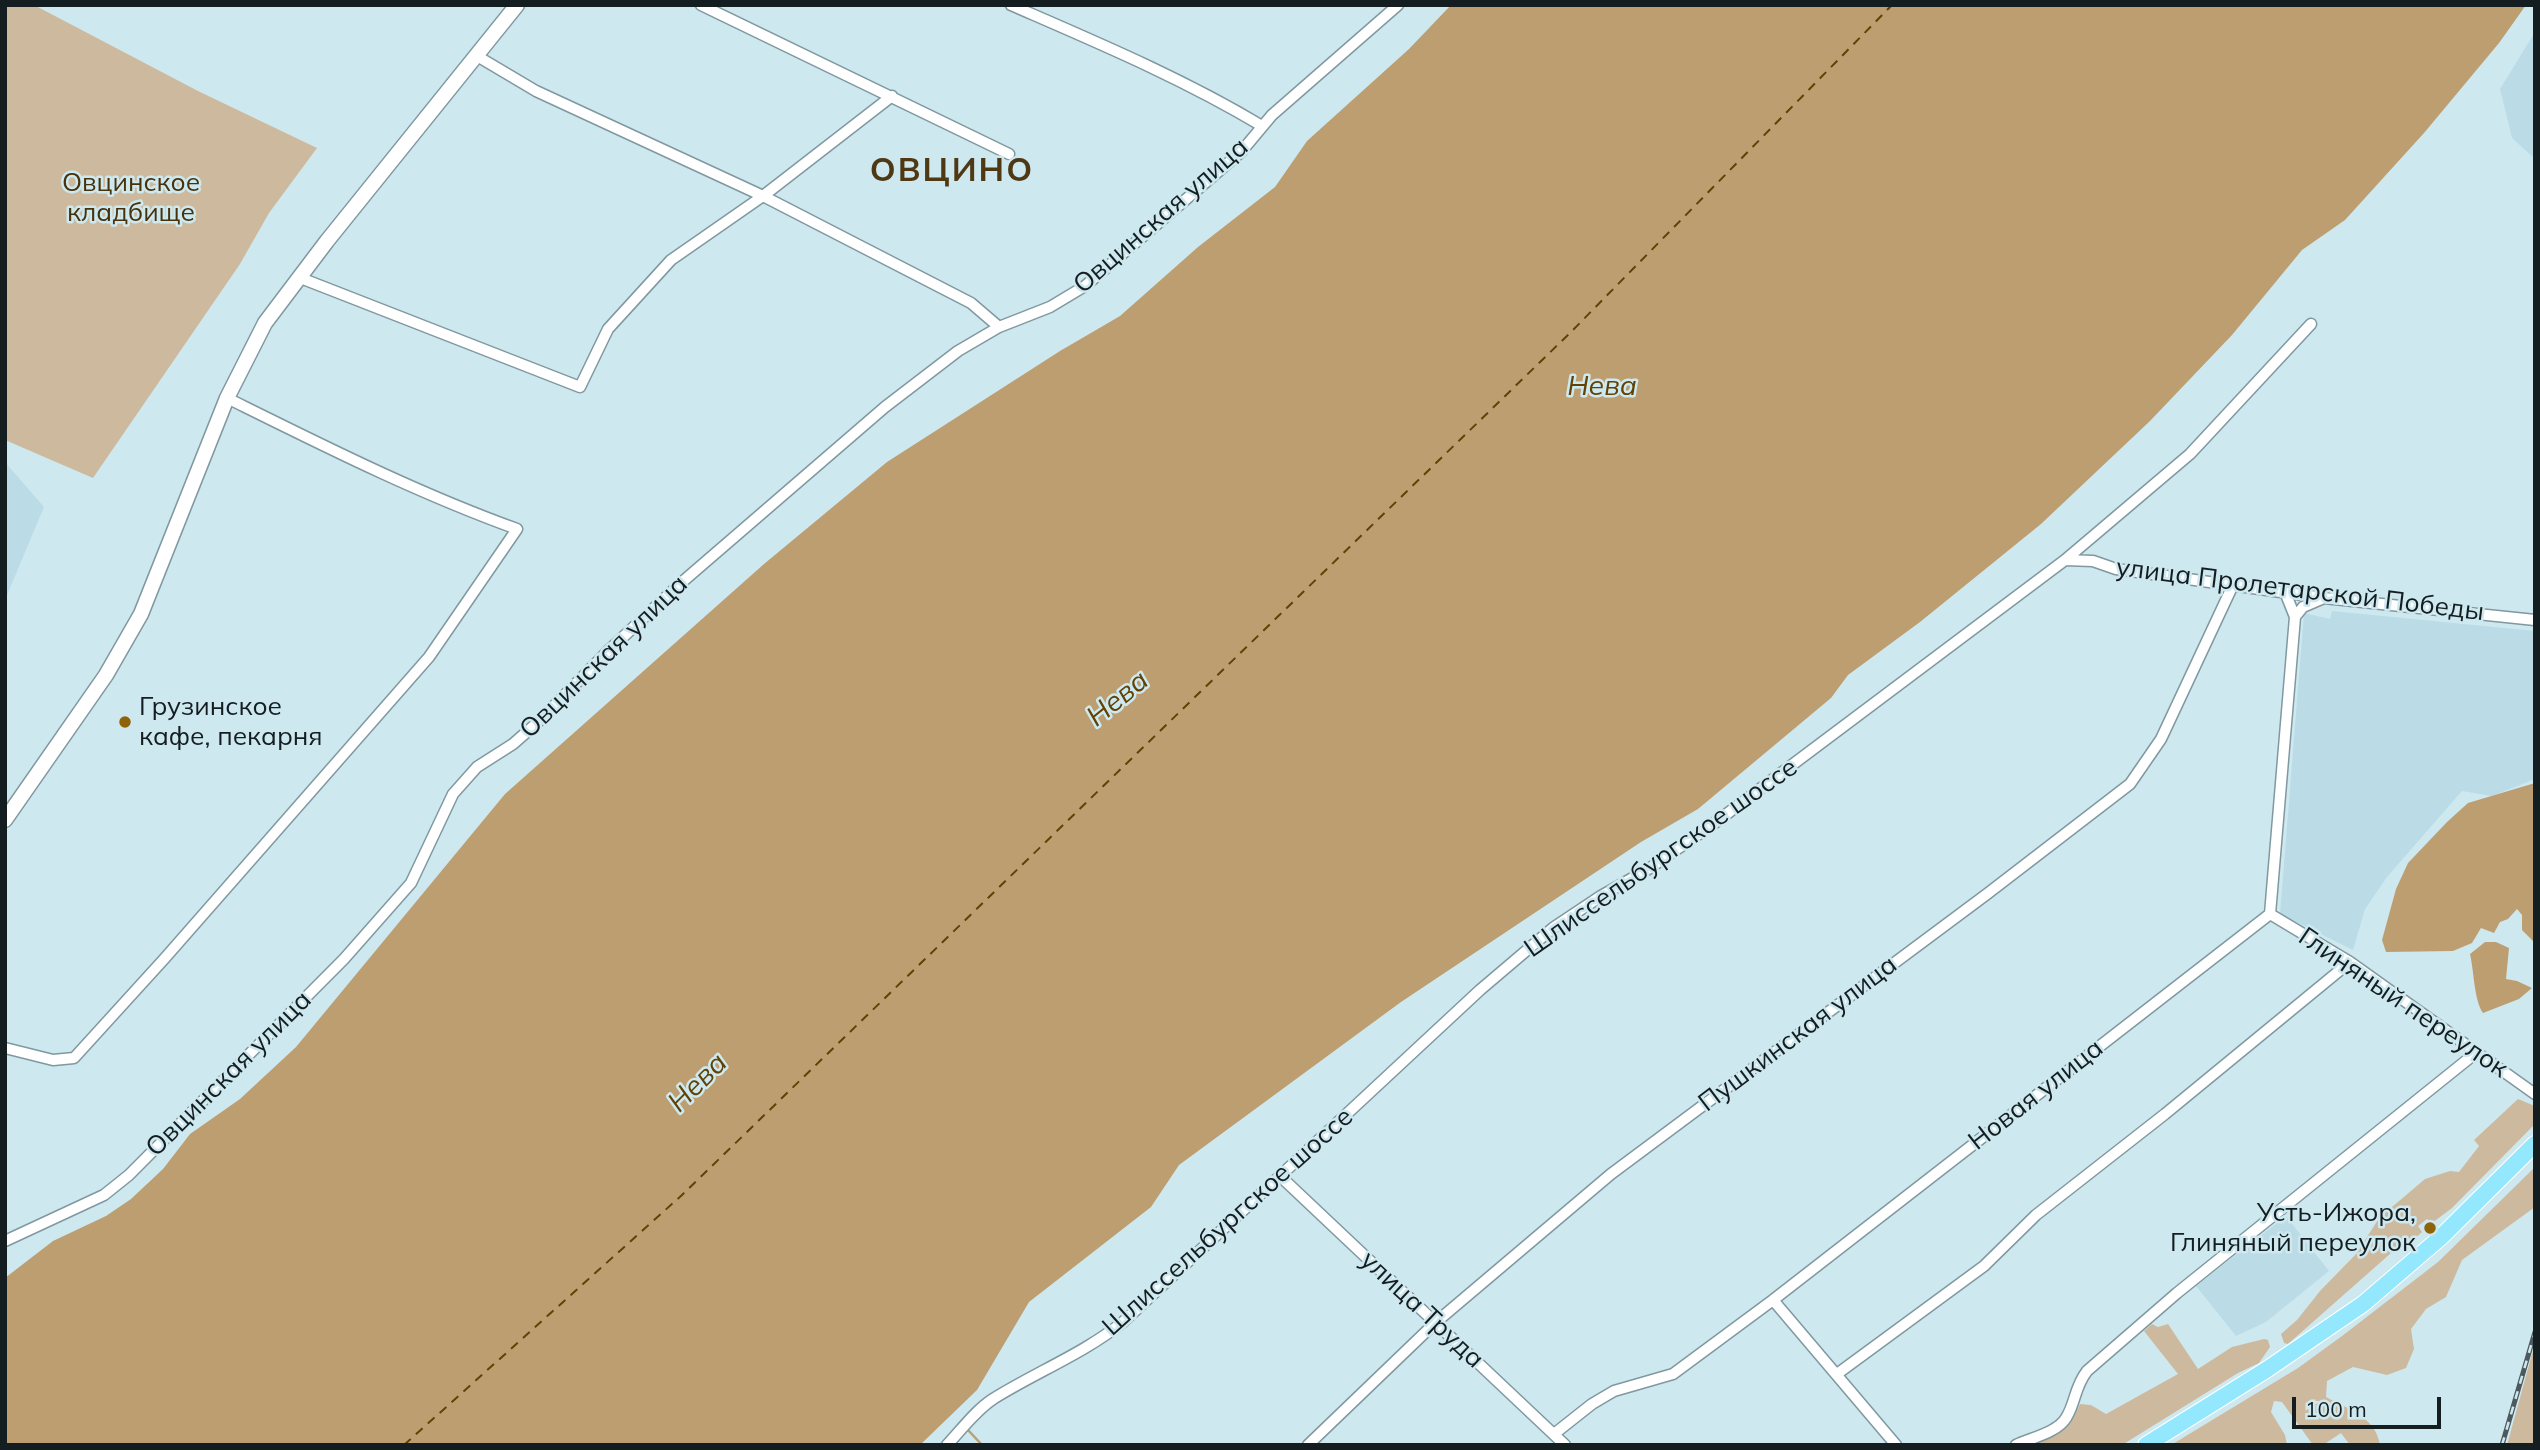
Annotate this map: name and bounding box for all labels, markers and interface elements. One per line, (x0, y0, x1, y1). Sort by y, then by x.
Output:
street label: Овцинская улица (1067, 132, 1255, 300)
district label: ОВЦИНО (871, 151, 1033, 191)
park label: Овцинское кладбище (62, 167, 200, 228)
water label: Нева (1567, 370, 1637, 404)
street label: улица Пролетарской Победы (2114, 552, 2486, 628)
street label: Овцинская улица (514, 569, 694, 745)
water label: Нева (1080, 664, 1156, 734)
place label: Грузинское кафе, пекарня (139, 691, 323, 752)
marker: Грузинское кафе, пекарня (117, 714, 133, 730)
street label: Шлиссельбургское шоссе (1519, 752, 1803, 964)
street label: Глиняный переулок (2292, 921, 2514, 1085)
street label: Пушкинская улица (1693, 949, 1903, 1119)
street label: Овцинская улица (140, 985, 318, 1163)
street label: Новая улица (1962, 1033, 2110, 1157)
water label: Нева (661, 1046, 735, 1120)
street label: Шлиссельбургское шоссе (1096, 1101, 1360, 1343)
place label: Усть-Ижора, Глиняный переулок (2170, 1197, 2416, 1258)
marker: Усть-Ижора, Глиняный переулок (2422, 1220, 2438, 1236)
street label: улица Труда (1354, 1245, 1490, 1375)
scale bar (2295, 1384, 2444, 1428)
text: 100 m (2305, 1396, 2367, 1422)

